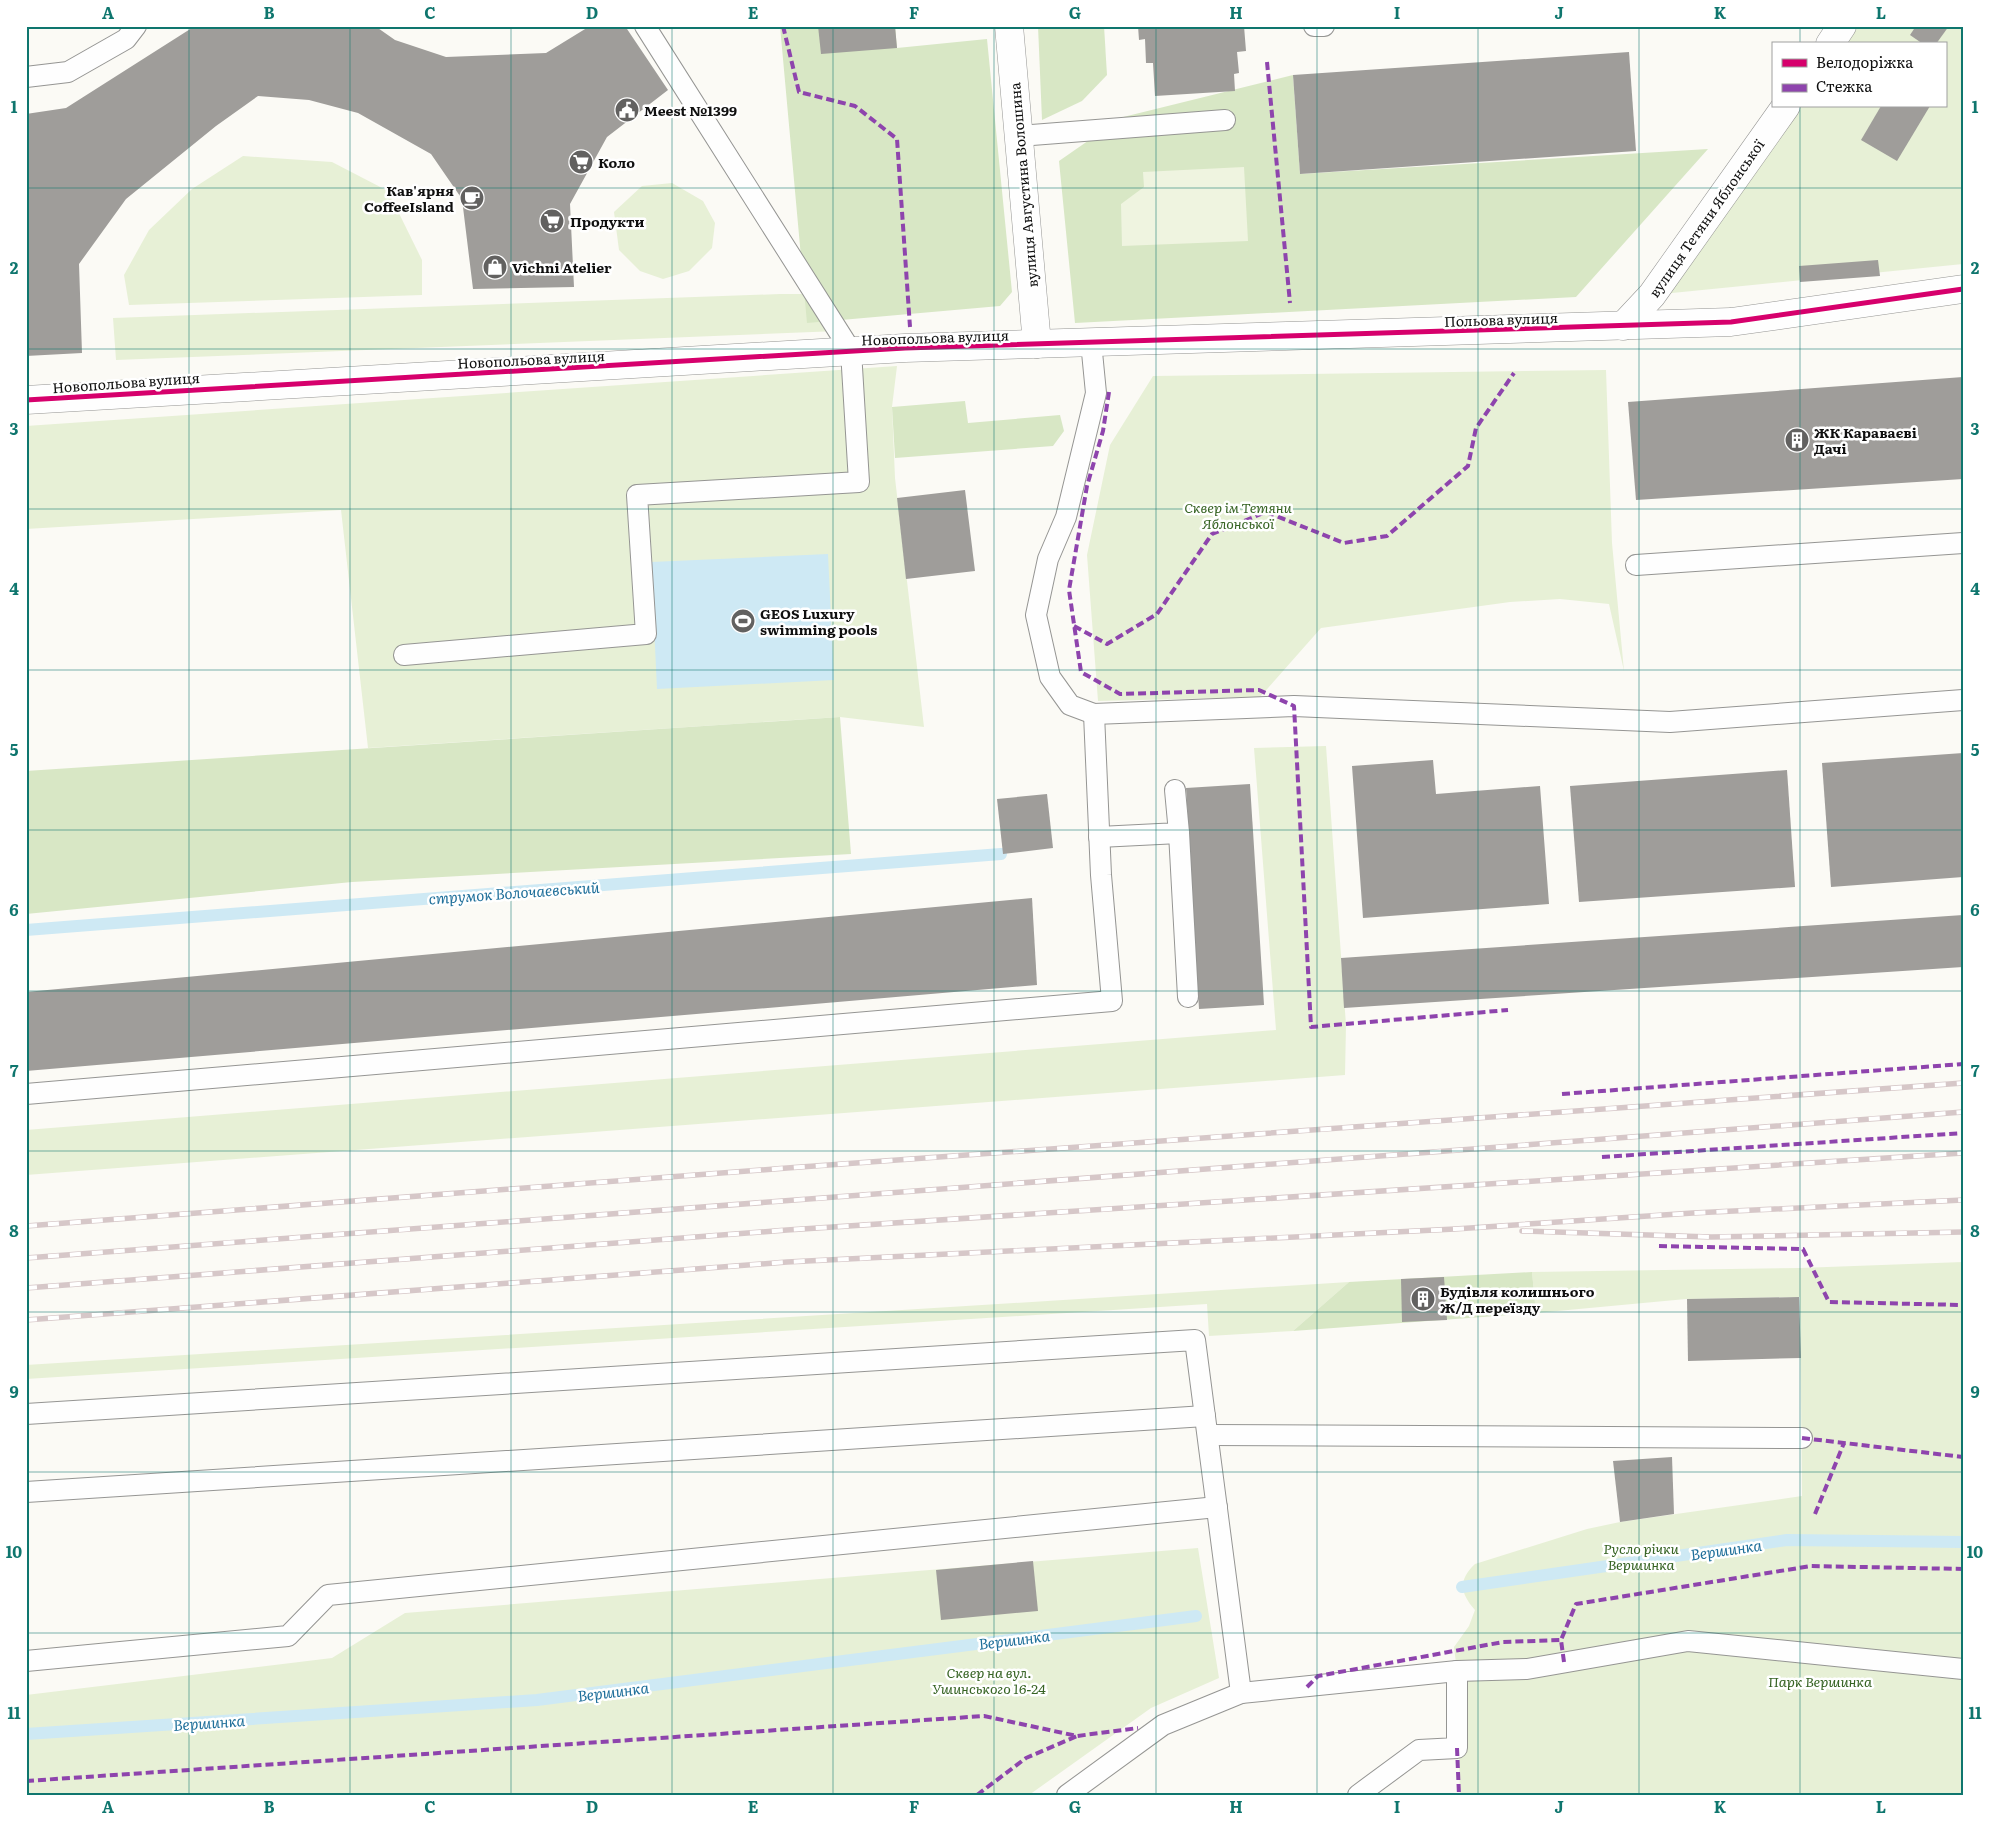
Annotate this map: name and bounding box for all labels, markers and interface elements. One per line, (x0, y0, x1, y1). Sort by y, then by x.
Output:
text: A (102, 0, 114, 24)
text: B (263, 0, 275, 24)
text: C (424, 0, 436, 24)
text: D (586, 0, 598, 24)
text: E (748, 0, 759, 24)
text: F (909, 0, 919, 24)
text: G (1069, 0, 1081, 24)
text: H (1229, 0, 1243, 24)
text: I (1394, 0, 1400, 24)
text: J (1554, 0, 1564, 24)
text: K (1714, 0, 1727, 24)
text: L (1876, 0, 1886, 24)
legend (1772, 42, 1946, 108)
text: Велодоріжка (1816, 50, 1914, 73)
text: Стежка (1816, 74, 1873, 97)
street label: вулиця Августина Волошина (1004, 81, 1042, 288)
text: 1 (11, 94, 18, 118)
text: 1 (1972, 94, 1979, 118)
public building icon: Meest №1399 (614, 97, 640, 123)
place label: Meest №1399 (644, 100, 737, 120)
street label: вулиця Тетяни Яблонської (1644, 135, 1769, 301)
supermarket icon: Коло (568, 149, 594, 175)
place label: Коло (598, 152, 635, 172)
place label: Кав'ярня CoffeeIsland (364, 180, 454, 216)
cafe icon: Кав'ярня CoffeeIsland (459, 185, 485, 211)
supermarket icon: Продукти (539, 208, 565, 234)
place label: Продукти (570, 211, 645, 231)
shop icon: Vichni Atelier (482, 254, 508, 280)
text: 2 (10, 255, 19, 279)
text: 2 (1971, 255, 1980, 279)
place label: Vichni Atelier (512, 257, 612, 277)
street label: Польова вулиця (1444, 307, 1558, 331)
street label: Новопольова вулиця (861, 324, 1009, 350)
street label: Новопольова вулиця (457, 345, 605, 373)
street label: Новопольова вулиця (52, 367, 200, 397)
text: 3 (10, 416, 19, 440)
text: 3 (1971, 416, 1980, 440)
place label: ЖК Караваєві Дачі (1814, 422, 1917, 458)
building icon: ЖК Караваєві Дачі (1784, 427, 1810, 453)
park label: Сквер ім Тетяни Яблонської (1184, 497, 1292, 533)
text: 4 (9, 576, 19, 600)
text: 4 (1970, 576, 1980, 600)
place label: GEOS Luxury swimming pools (760, 603, 877, 639)
sports icon: GEOS Luxury swimming pools (730, 608, 756, 634)
text: 5 (10, 737, 19, 761)
text: 5 (1971, 737, 1980, 761)
water label: струмок Волочаєвський (428, 875, 600, 909)
text: 6 (9, 897, 19, 921)
text: 6 (1970, 897, 1980, 921)
text: 7 (10, 1058, 19, 1082)
text: 7 (1971, 1058, 1980, 1082)
text: 8 (9, 1218, 19, 1242)
text: 8 (1970, 1218, 1980, 1242)
place label: Будівля колишнього Ж/Д переїзду (1440, 1281, 1595, 1317)
building icon: Будівля колишнього Ж/Д переїзду (1410, 1286, 1436, 1312)
text: 9 (9, 1379, 19, 1403)
text: 9 (1970, 1379, 1980, 1403)
water label: Вершинка (1689, 1533, 1764, 1565)
park label: Русло річки Вершинка (1603, 1538, 1680, 1574)
text: 10 (6, 1539, 22, 1563)
text: 10 (1967, 1539, 1983, 1563)
water label: Вершинка (977, 1623, 1051, 1655)
park label: Сквер на вул. Ушинського 16-24 (932, 1662, 1046, 1698)
park label: Парк Вершинка (1768, 1671, 1872, 1691)
water label: Вершинка (576, 1675, 650, 1707)
text: 11 (7, 1700, 21, 1724)
text: 11 (1968, 1700, 1982, 1724)
water label: Вершинка (172, 1708, 246, 1736)
text: A (102, 1794, 114, 1818)
text: B (263, 1794, 275, 1818)
text: C (424, 1794, 436, 1818)
text: D (586, 1794, 598, 1818)
text: E (748, 1794, 759, 1818)
text: F (909, 1794, 919, 1818)
text: G (1069, 1794, 1081, 1818)
text: H (1229, 1794, 1243, 1818)
text: I (1394, 1794, 1400, 1818)
text: J (1554, 1794, 1564, 1818)
text: K (1714, 1794, 1727, 1818)
text: L (1876, 1794, 1886, 1818)

